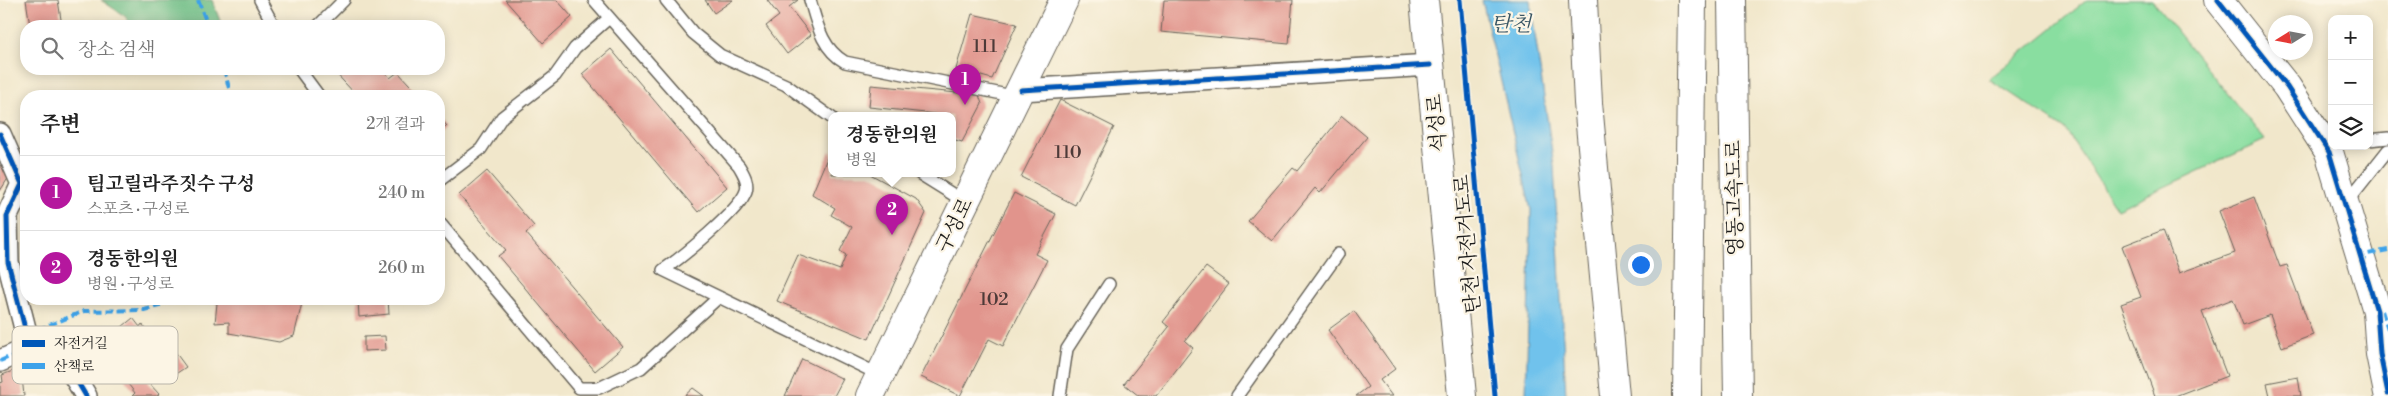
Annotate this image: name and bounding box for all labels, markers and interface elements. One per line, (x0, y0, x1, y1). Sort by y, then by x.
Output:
water label: 탄천 (1491, 12, 1533, 38)
north arrow (2268, 15, 2313, 60)
map controls (2328, 15, 2373, 150)
button: + (2328, 15, 2373, 60)
search box (20, 20, 445, 75)
icon: search (38, 34, 66, 62)
house number: 111 (973, 35, 997, 58)
text: 장소 검색 (78, 38, 155, 62)
button: − (2328, 60, 2373, 105)
pin: 1 (949, 64, 981, 105)
street label: 석성로 (1423, 93, 1452, 153)
button: layers (2328, 105, 2373, 150)
text: 주변 (40, 112, 81, 138)
popup (828, 112, 956, 177)
text: 2개 결과 (366, 114, 425, 134)
text: 경동한의원 (846, 123, 938, 147)
street label: 영동고속도로 (1722, 140, 1749, 256)
house number: 110 (1054, 141, 1082, 164)
text: 병원 (846, 150, 877, 170)
text: 팀고릴라주짓수 구성 (87, 172, 255, 196)
street label: 탄천 자전거도로 (1450, 173, 1487, 314)
text: 1 (52, 183, 60, 203)
text: 240 m (378, 183, 425, 203)
pin: 2 (876, 194, 908, 235)
street label: 구성로 (931, 194, 979, 257)
text: 스포츠 · 구성로 (87, 199, 189, 219)
text: 경동한의원 (87, 247, 179, 271)
your location (1628, 252, 1654, 278)
text: 2 (51, 258, 61, 278)
text: 260 m (378, 258, 425, 278)
text: 병원 · 구성로 (87, 274, 174, 294)
house number: 102 (979, 288, 1009, 311)
legend (12, 326, 178, 384)
text: 자전거길 (54, 335, 108, 353)
text: 산책로 (54, 358, 95, 376)

